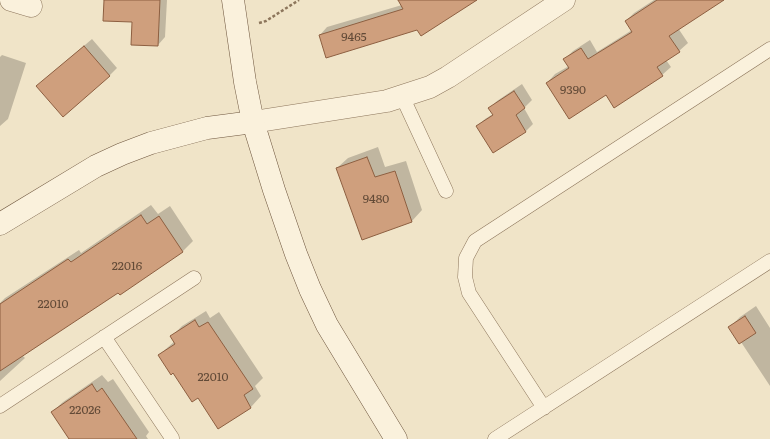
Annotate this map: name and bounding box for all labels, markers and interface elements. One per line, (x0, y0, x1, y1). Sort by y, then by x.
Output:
house number: 9465 (341, 30, 367, 44)
house number: 9390 (560, 83, 586, 97)
house number: 9480 (363, 192, 389, 206)
house number: 22016 (112, 259, 142, 273)
house number: 22010 (38, 297, 68, 311)
house number: 22010 (198, 370, 228, 384)
house number: 22026 (69, 403, 101, 417)

